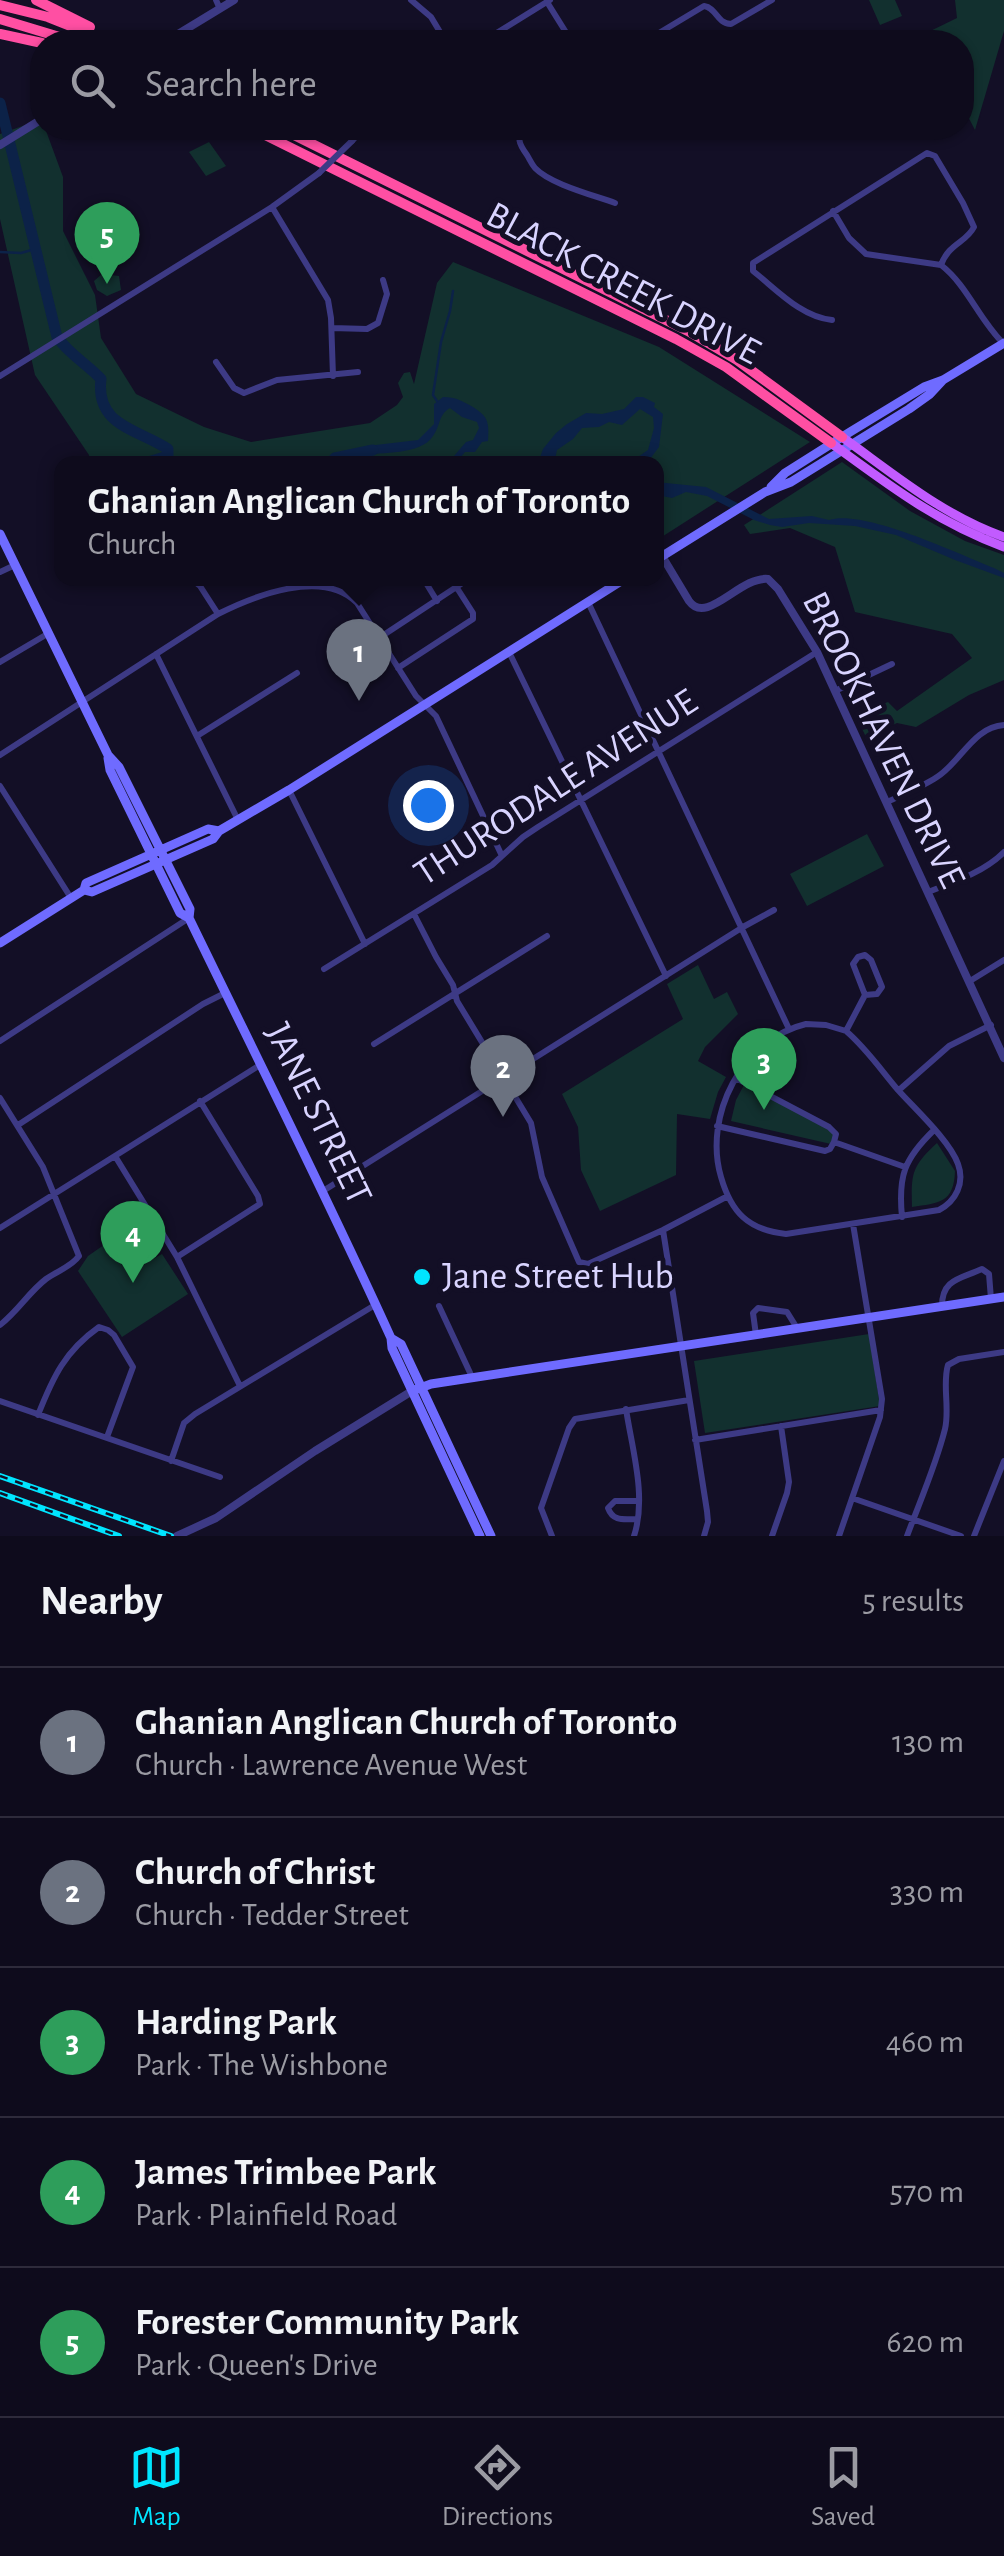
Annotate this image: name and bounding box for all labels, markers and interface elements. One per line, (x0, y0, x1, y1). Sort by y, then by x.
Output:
search box (30, 30, 974, 140)
icon: search (65, 58, 120, 113)
text: Search here (145, 66, 317, 104)
street label: BLACK CREEK DRIVE (480, 196, 766, 372)
pin: 5 (74, 202, 140, 284)
popup (54, 456, 664, 586)
text: Ghanian Anglican Church of Toronto (88, 483, 630, 521)
text: Church (88, 528, 176, 560)
street label: BROOKHAVEN DRIVE (795, 586, 971, 894)
pin: 1 (326, 618, 392, 701)
street label: THURODALE AVENUE (408, 683, 704, 893)
your location (403, 780, 454, 831)
street label: JANE STREET (258, 1017, 378, 1211)
pin: 3 (732, 1028, 796, 1110)
pin: 2 (470, 1034, 536, 1117)
pin: 4 (100, 1200, 166, 1283)
place label: Jane Street Hub (442, 1258, 674, 1296)
marker: Jane Street Hub (411, 1266, 433, 1288)
text: Nearby (40, 1580, 163, 1622)
text: 5 results (862, 1585, 964, 1617)
text: Ghanian Anglican Church of Toronto (135, 1704, 677, 1742)
text: 1 (67, 1726, 78, 1758)
text: 130 m (892, 1726, 964, 1758)
text: Church · Lawrence Avenue West (135, 1749, 527, 1781)
text: Church of Christ (135, 1854, 375, 1892)
text: 2 (65, 1876, 80, 1908)
text: 330 m (890, 1876, 964, 1908)
text: Church · Tedder Street (135, 1899, 409, 1931)
text: Harding Park (135, 2004, 337, 2042)
text: 3 (66, 2026, 79, 2058)
text: 460 m (886, 2026, 964, 2058)
text: Park · The Wishbone (135, 2049, 388, 2081)
text: James Trimbee Park (135, 2154, 436, 2192)
text: 4 (64, 2176, 81, 2208)
text: 570 m (890, 2176, 964, 2208)
text: Park · Plainfield Road (135, 2199, 397, 2231)
text: Forester Community Park (135, 2304, 519, 2342)
text: 5 (66, 2326, 79, 2358)
text: 620 m (887, 2326, 964, 2358)
text: Park · Queen's Drive (135, 2349, 378, 2381)
tab: Map (129, 2440, 184, 2534)
tab: Directions (442, 2440, 553, 2534)
tab: Saved (811, 2440, 875, 2534)

